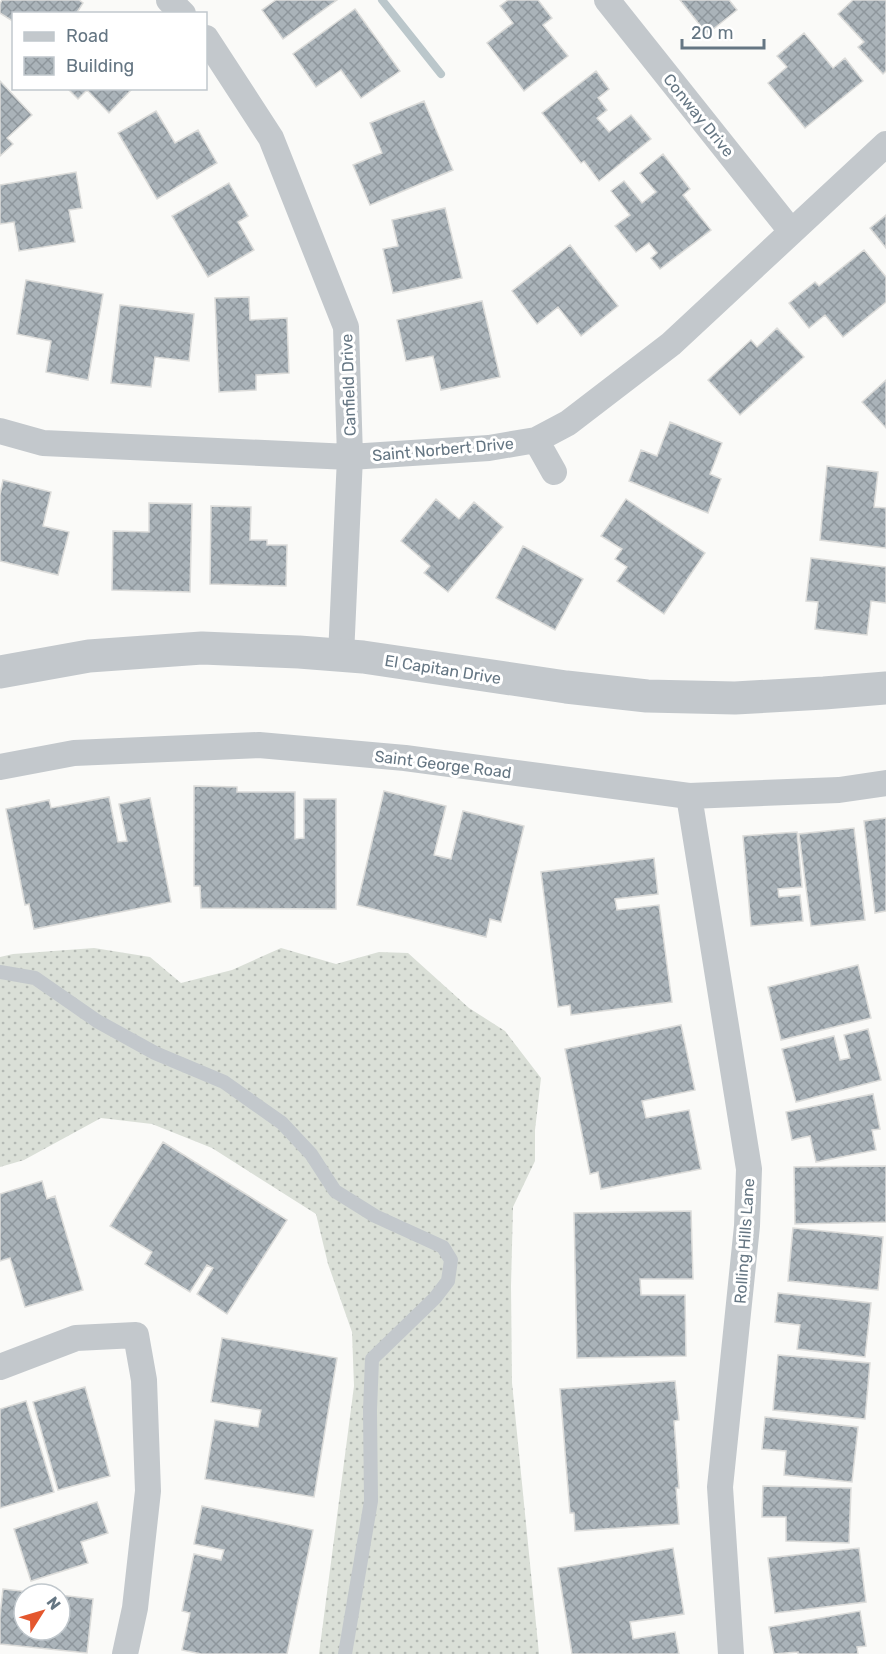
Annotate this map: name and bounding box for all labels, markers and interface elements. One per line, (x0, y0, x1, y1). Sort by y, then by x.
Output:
legend (12, 12, 207, 90)
scale bar (682, 12, 764, 50)
text: 20 m (691, 22, 733, 44)
text: Road (66, 25, 109, 47)
text: Building (66, 55, 134, 77)
street label: Conway Drive (659, 70, 738, 161)
street label: Canfield Drive (337, 333, 360, 437)
street label: Saint Norbert Drive (371, 434, 515, 465)
street label: El Capitan Drive (383, 651, 503, 688)
street label: Saint George Road (373, 747, 512, 782)
street label: Rolling Hills Lane (731, 1177, 758, 1305)
north arrow (12, 1582, 72, 1642)
text: N (43, 1593, 65, 1614)

